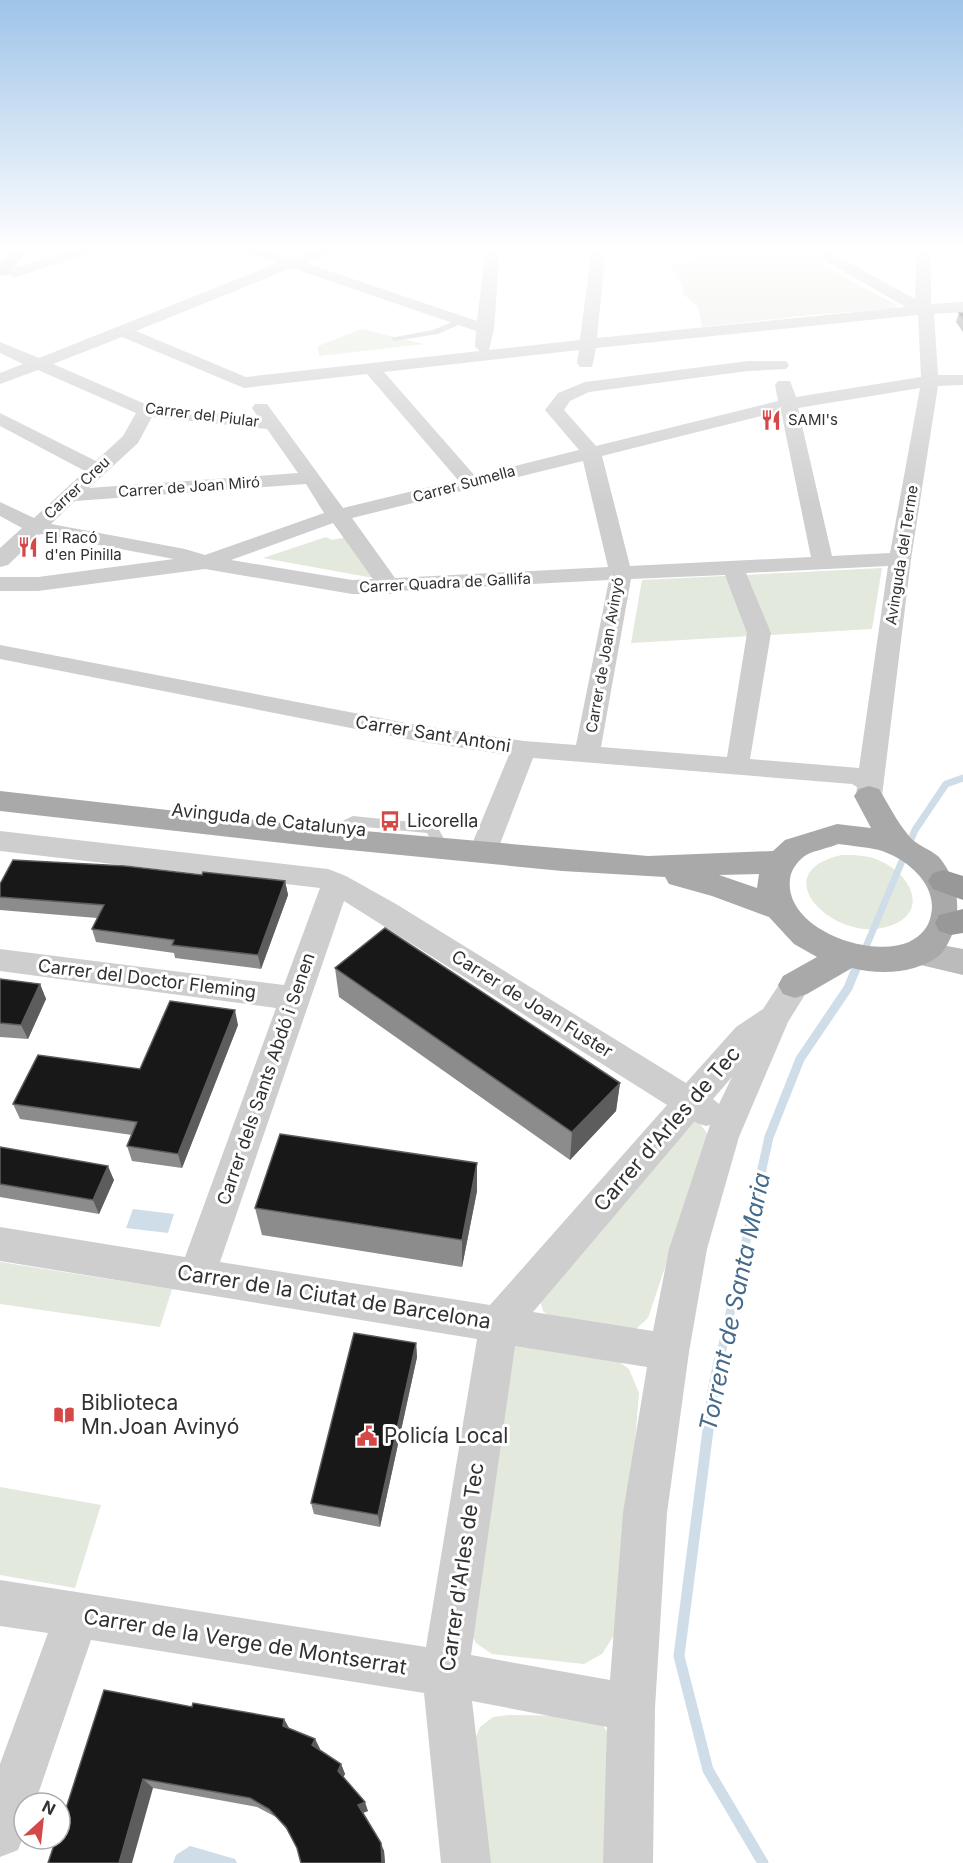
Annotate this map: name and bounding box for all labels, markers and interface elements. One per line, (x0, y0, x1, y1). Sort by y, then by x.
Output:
street label: Carrer del Piular (144, 398, 261, 431)
restaurant icon: SAMI's (759, 408, 783, 432)
place label: SAMI's (788, 410, 838, 429)
street label: Carrer Creu (40, 452, 114, 523)
street label: Carrer Sumella (411, 461, 517, 506)
street label: Carrer de Joan Miró (117, 472, 261, 501)
street label: Avinguda del Terme (881, 484, 922, 626)
place label: El Racó d'en Pinilla (45, 528, 122, 564)
restaurant icon: El Racó d'en Pinilla (16, 535, 40, 559)
street label: Carrer Quadra de Gallifa (359, 569, 531, 596)
street label: Carrer de Joan Avinyó (581, 576, 628, 734)
street label: Carrer Sant Antoni (354, 711, 512, 756)
street label: Avinguda de Catalunya (171, 799, 367, 840)
bus stop icon: Licorella (378, 809, 402, 833)
place label: Licorella (407, 810, 478, 831)
street label: Carrer de Joan Fuster (448, 945, 617, 1062)
street label: Carrer dels Sants Abdó i Senen (212, 950, 319, 1208)
street label: Carrer del Doctor Fleming (37, 955, 257, 1002)
street label: Carrer d'Arles de Tec (588, 1041, 745, 1216)
water label: Torrent de Santa Maria (693, 1170, 776, 1434)
street label: Carrer de la Ciutat de Barcelona (175, 1259, 493, 1334)
place label: Biblioteca Mn.Joan Avinyó (81, 1390, 239, 1439)
library icon: Biblioteca Mn.Joan Avinyó (52, 1403, 76, 1427)
place label: Policía Local (384, 1423, 508, 1448)
public building icon: Policía Local (355, 1424, 379, 1448)
street label: Carrer d'Arles de Tec (434, 1461, 489, 1673)
street label: Carrer de la Verge de Montserrat (82, 1604, 409, 1679)
north arrow (12, 1791, 72, 1851)
text: N (39, 1796, 59, 1819)

